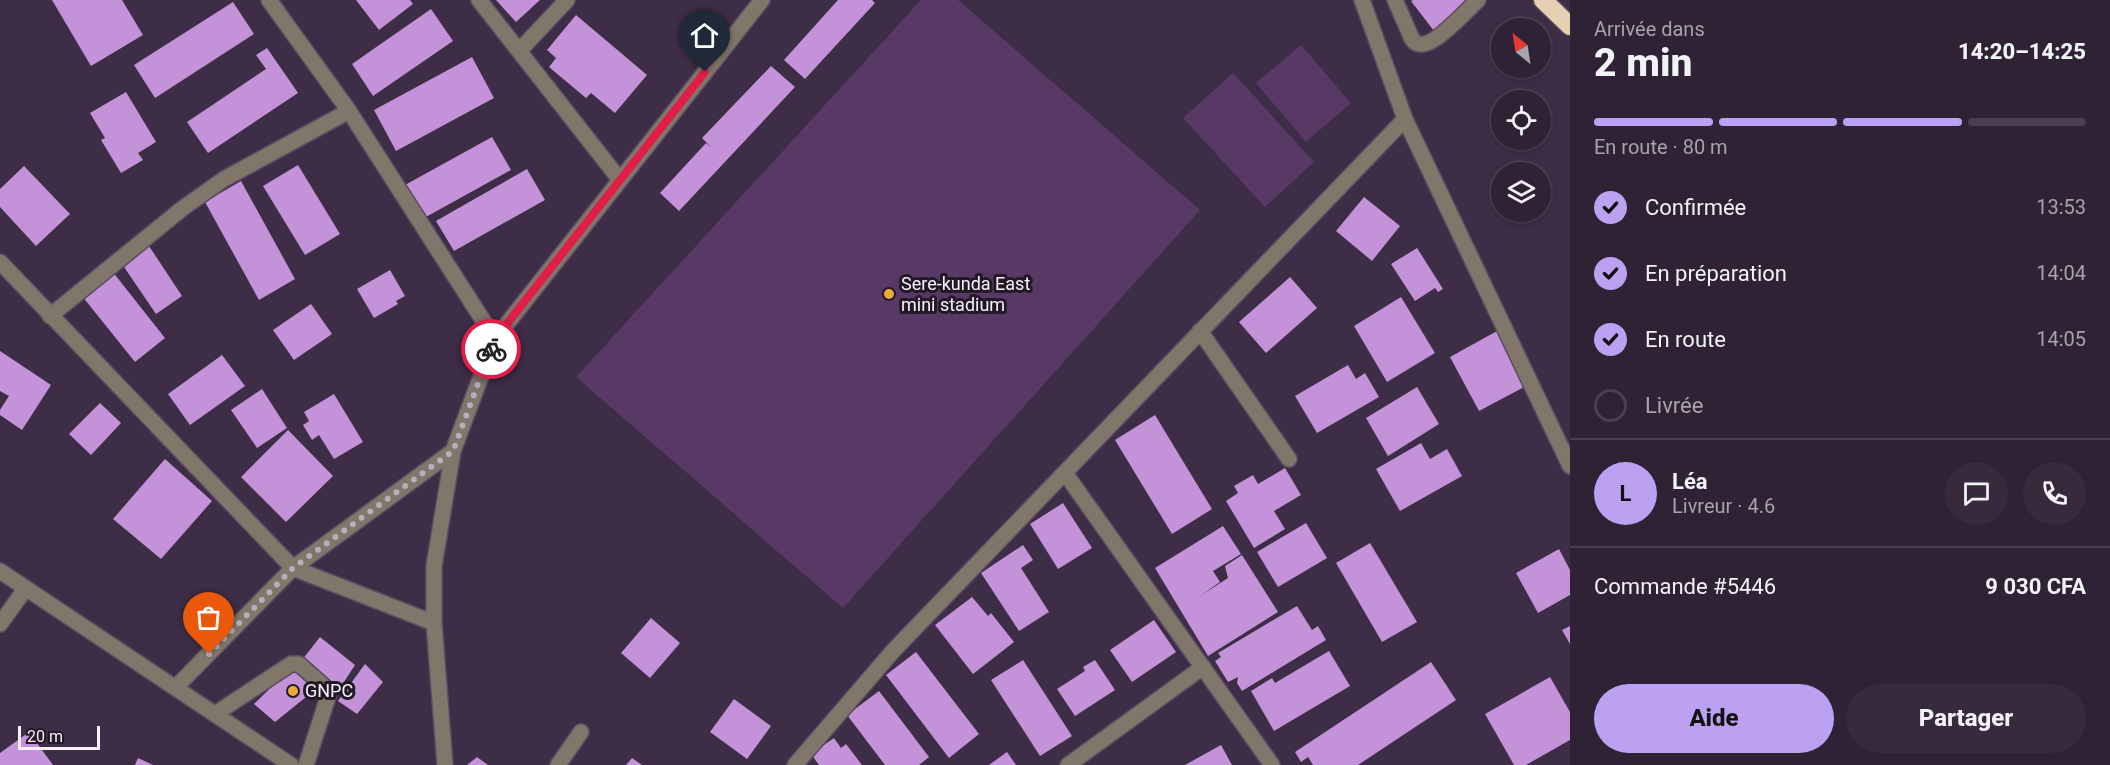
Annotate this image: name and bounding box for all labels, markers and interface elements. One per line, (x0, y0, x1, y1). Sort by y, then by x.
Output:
pin (679, 10, 730, 72)
text: Arrivée dans (1594, 17, 1705, 41)
north arrow (1491, 18, 1551, 78)
map controls (1491, 18, 1551, 222)
icon: home (688, 19, 721, 52)
text: 14:20–14:25 (1958, 39, 2086, 64)
text: 2 min (1594, 40, 1692, 86)
button: locate (1491, 90, 1551, 150)
text: En route · 80 m (1594, 135, 1728, 159)
button: layers (1491, 162, 1551, 222)
icon: check (1594, 191, 1627, 224)
text: Confirmée (1645, 195, 1746, 220)
text: 13:53 (2036, 195, 2086, 219)
icon: check (1594, 257, 1627, 290)
text: En préparation (1645, 261, 1787, 286)
text: 14:04 (2036, 261, 2086, 285)
place label: Sere-kunda East mini stadium (901, 273, 1030, 315)
marker: Sere-kunda East mini stadium (882, 287, 896, 301)
courier (461, 319, 521, 379)
icon: check (1594, 323, 1627, 356)
text: En route (1645, 327, 1726, 352)
text: 14:05 (2036, 327, 2086, 351)
icon: bike (475, 333, 508, 366)
text: Livrée (1645, 393, 1703, 418)
button: chat (1945, 462, 2008, 525)
button: phone (2023, 462, 2086, 525)
text: Léa (1672, 469, 1708, 494)
text: L (1620, 481, 1631, 506)
text: Livreur · 4.6 (1672, 494, 1775, 518)
text: Commande #5446 (1594, 574, 1776, 599)
text: 9 030 CFA (1985, 574, 2086, 599)
pin (183, 592, 234, 654)
icon: bag (192, 601, 225, 634)
place label: GNPC (305, 680, 353, 701)
marker: GNPC (286, 684, 300, 698)
button: Aide (1594, 684, 1834, 753)
button: Partager (1846, 684, 2086, 753)
scale bar (18, 723, 100, 750)
text: 20 m (27, 727, 63, 746)

